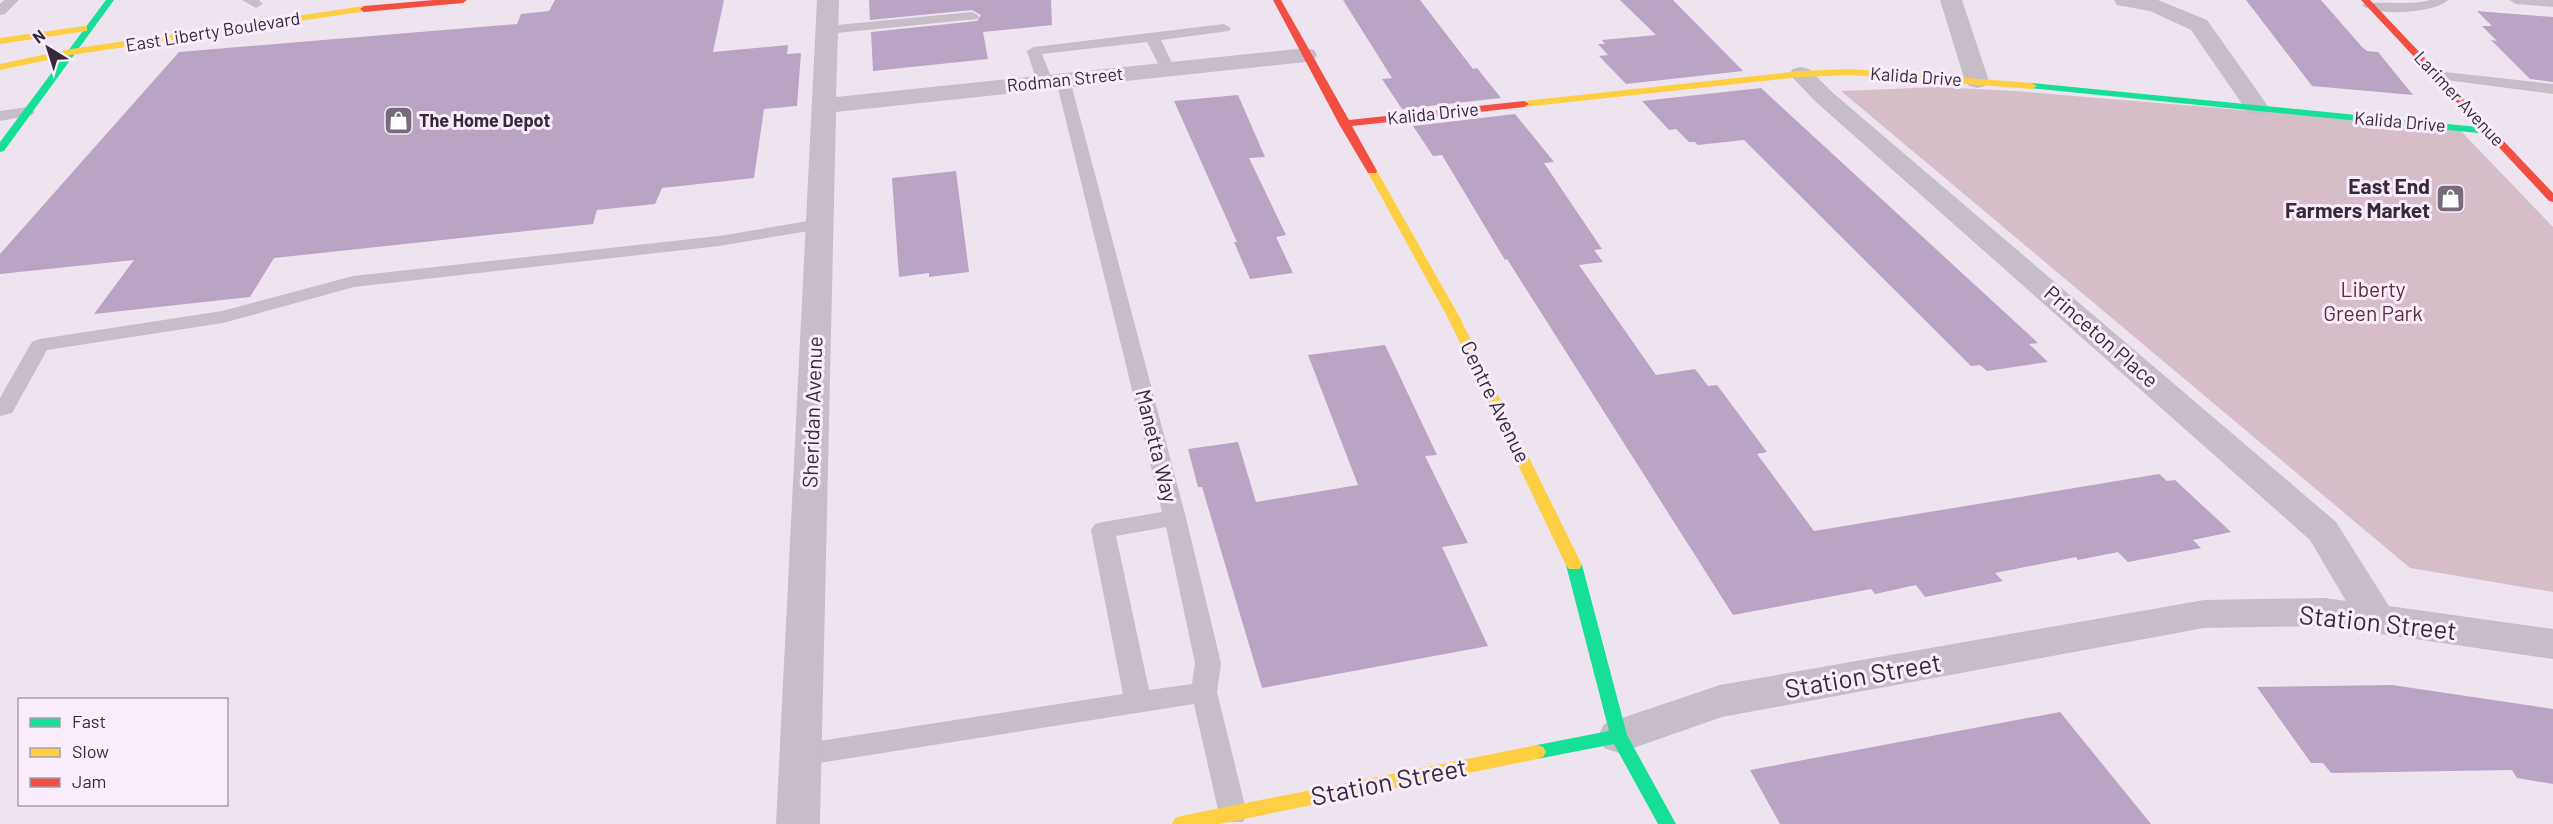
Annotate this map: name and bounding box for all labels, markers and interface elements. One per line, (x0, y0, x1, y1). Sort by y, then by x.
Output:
street label: East Liberty Boulevard (124, 6, 302, 56)
north arrow (18, 18, 78, 78)
text: N (28, 25, 48, 47)
street label: Larimer Avenue (2410, 46, 2509, 151)
street label: Rodman Street (1005, 62, 1124, 96)
street label: Kalida Drive (1870, 62, 1963, 90)
street label: Kalida Drive (1386, 97, 1480, 129)
shop icon: The Home Depot (382, 105, 414, 137)
street label: Kalida Drive (2353, 106, 2447, 136)
place label: The Home Depot (419, 109, 550, 131)
place label: East End Farmers Market (2285, 173, 2430, 222)
shop icon: East End Farmers Market (2435, 183, 2467, 215)
park label: Liberty Green Park (2323, 276, 2423, 325)
street label: Princeton Place (2040, 280, 2164, 392)
street label: Sheridan Avenue (796, 336, 827, 488)
street label: Centre Avenue (1456, 336, 1537, 466)
street label: Manetta Way (1131, 386, 1184, 505)
street label: Station Street (2298, 598, 2458, 645)
street label: Station Street (1782, 646, 1943, 704)
legend (18, 698, 228, 806)
text: Fast (72, 710, 106, 732)
text: Slow (72, 740, 109, 762)
street label: Station Street (1308, 750, 1469, 811)
text: Jam (72, 770, 106, 792)

